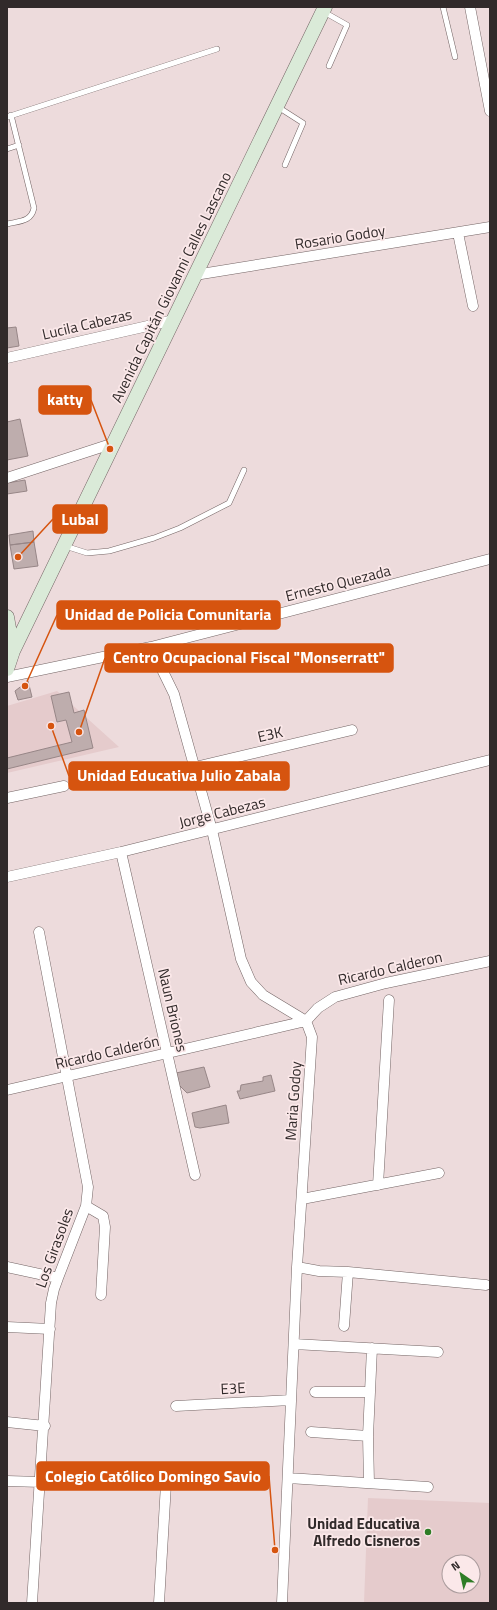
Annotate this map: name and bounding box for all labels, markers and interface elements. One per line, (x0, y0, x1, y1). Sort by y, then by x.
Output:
street label: Avenida Capitán Giovanni Calles Lascano (105, 168, 237, 406)
street label: Rosario Godoy (293, 218, 387, 256)
street label: Lucila Cabezas (40, 302, 134, 346)
callout: katty (39, 386, 91, 414)
text: katty (47, 387, 83, 411)
callout: Lubal (53, 505, 107, 533)
text: Lubal (61, 507, 99, 531)
street label: Ernesto Quezada (283, 559, 394, 607)
callout: Unidad de Policia Comunitaria (57, 601, 280, 629)
text: Unidad de Policia Comunitaria (64, 602, 272, 626)
callout: Centro Ocupacional Fiscal "Monserratt" (105, 644, 393, 672)
text: Centro Ocupacional Fiscal "Monserratt" (113, 645, 385, 669)
street label: E3K (255, 720, 285, 748)
callout: Unidad Educativa Julio Zabala (69, 762, 289, 790)
text: Unidad Educativa Julio Zabala (77, 763, 281, 787)
street label: Jorge Cabezas (176, 790, 268, 834)
street label: Ricardo Calderon (336, 945, 444, 991)
street label: Naun Briones (152, 966, 194, 1054)
street label: Ricardo Calderón (53, 1029, 161, 1075)
street label: Maria Godoy (279, 1061, 307, 1141)
street label: Los Girasoles (29, 1205, 79, 1291)
street label: E3E (220, 1376, 246, 1400)
callout: Colegio Católico Domingo Savio (37, 1462, 269, 1490)
text: Colegio Católico Domingo Savio (45, 1464, 261, 1488)
place label: Unidad Educativa Alfredo Cisneros (307, 1512, 420, 1552)
marker: Unidad Educativa Alfredo Cisneros (423, 1527, 433, 1537)
north arrow (441, 1554, 481, 1594)
text: N (448, 1557, 463, 1574)

